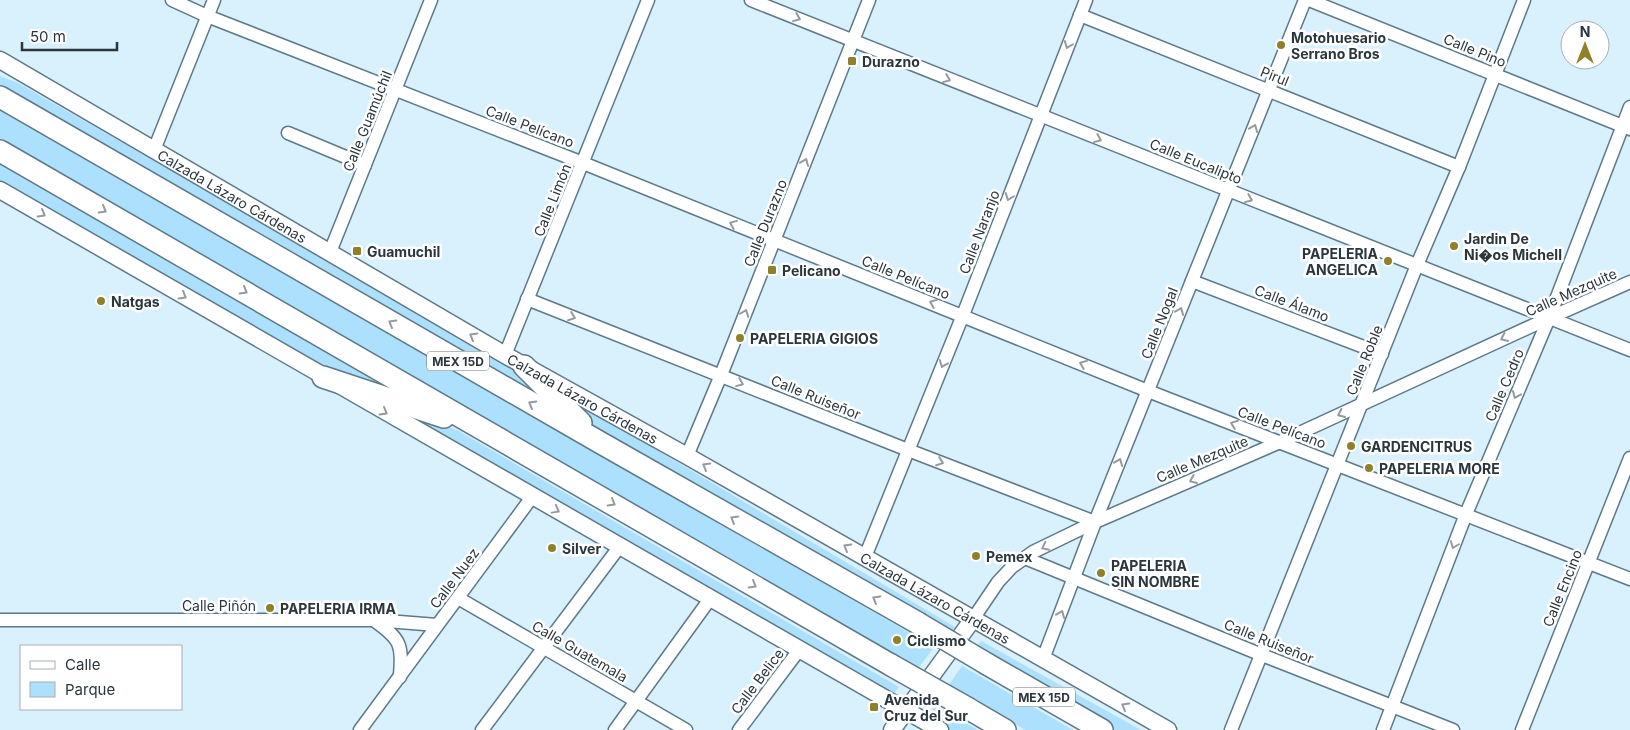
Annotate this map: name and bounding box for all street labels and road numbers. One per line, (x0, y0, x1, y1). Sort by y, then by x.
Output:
street label: Calle Pino (1441, 30, 1509, 70)
street label: Pirul (1258, 63, 1292, 89)
street label: Calle Guamúchil (339, 68, 395, 174)
street label: Calle Pelícano (483, 101, 577, 151)
street label: Calle Eucalipto (1147, 135, 1245, 187)
street label: Calzada Lázaro Cárdenas (155, 146, 310, 246)
street label: Calle Limón (530, 161, 574, 239)
street label: Calle Durazno (740, 177, 790, 269)
street label: Calle Naranjo (955, 188, 1003, 276)
street label: Calle Pelícano (859, 252, 953, 302)
street label: Calle Mezquite (1523, 264, 1619, 320)
street label: Calle Álamo (1252, 281, 1332, 325)
street label: Calle Nogal (1137, 285, 1181, 361)
street label: Calle Roble (1342, 322, 1386, 398)
street label: Calle Cedro (1481, 346, 1527, 424)
street label: Calzada Lázaro Cárdenas (505, 350, 661, 447)
road number: MEX 15D (427, 352, 489, 371)
street label: Calle Ruiseñor (769, 371, 863, 423)
street label: Calle Pelícano (1235, 402, 1329, 452)
street label: Calle Mezquite (1154, 432, 1250, 486)
street label: Calle Nuez (426, 544, 482, 612)
street label: Calle Encino (1539, 547, 1585, 629)
street label: Calzada Lázaro Cárdenas (858, 548, 1013, 647)
street label: Calle Piñón (182, 597, 256, 614)
street label: Calle Ruiseñor (1222, 615, 1316, 667)
street label: Calle Guatemala (529, 617, 631, 685)
street label: Calle Belice (727, 645, 787, 717)
road number: MEX 15D (1013, 688, 1075, 706)

